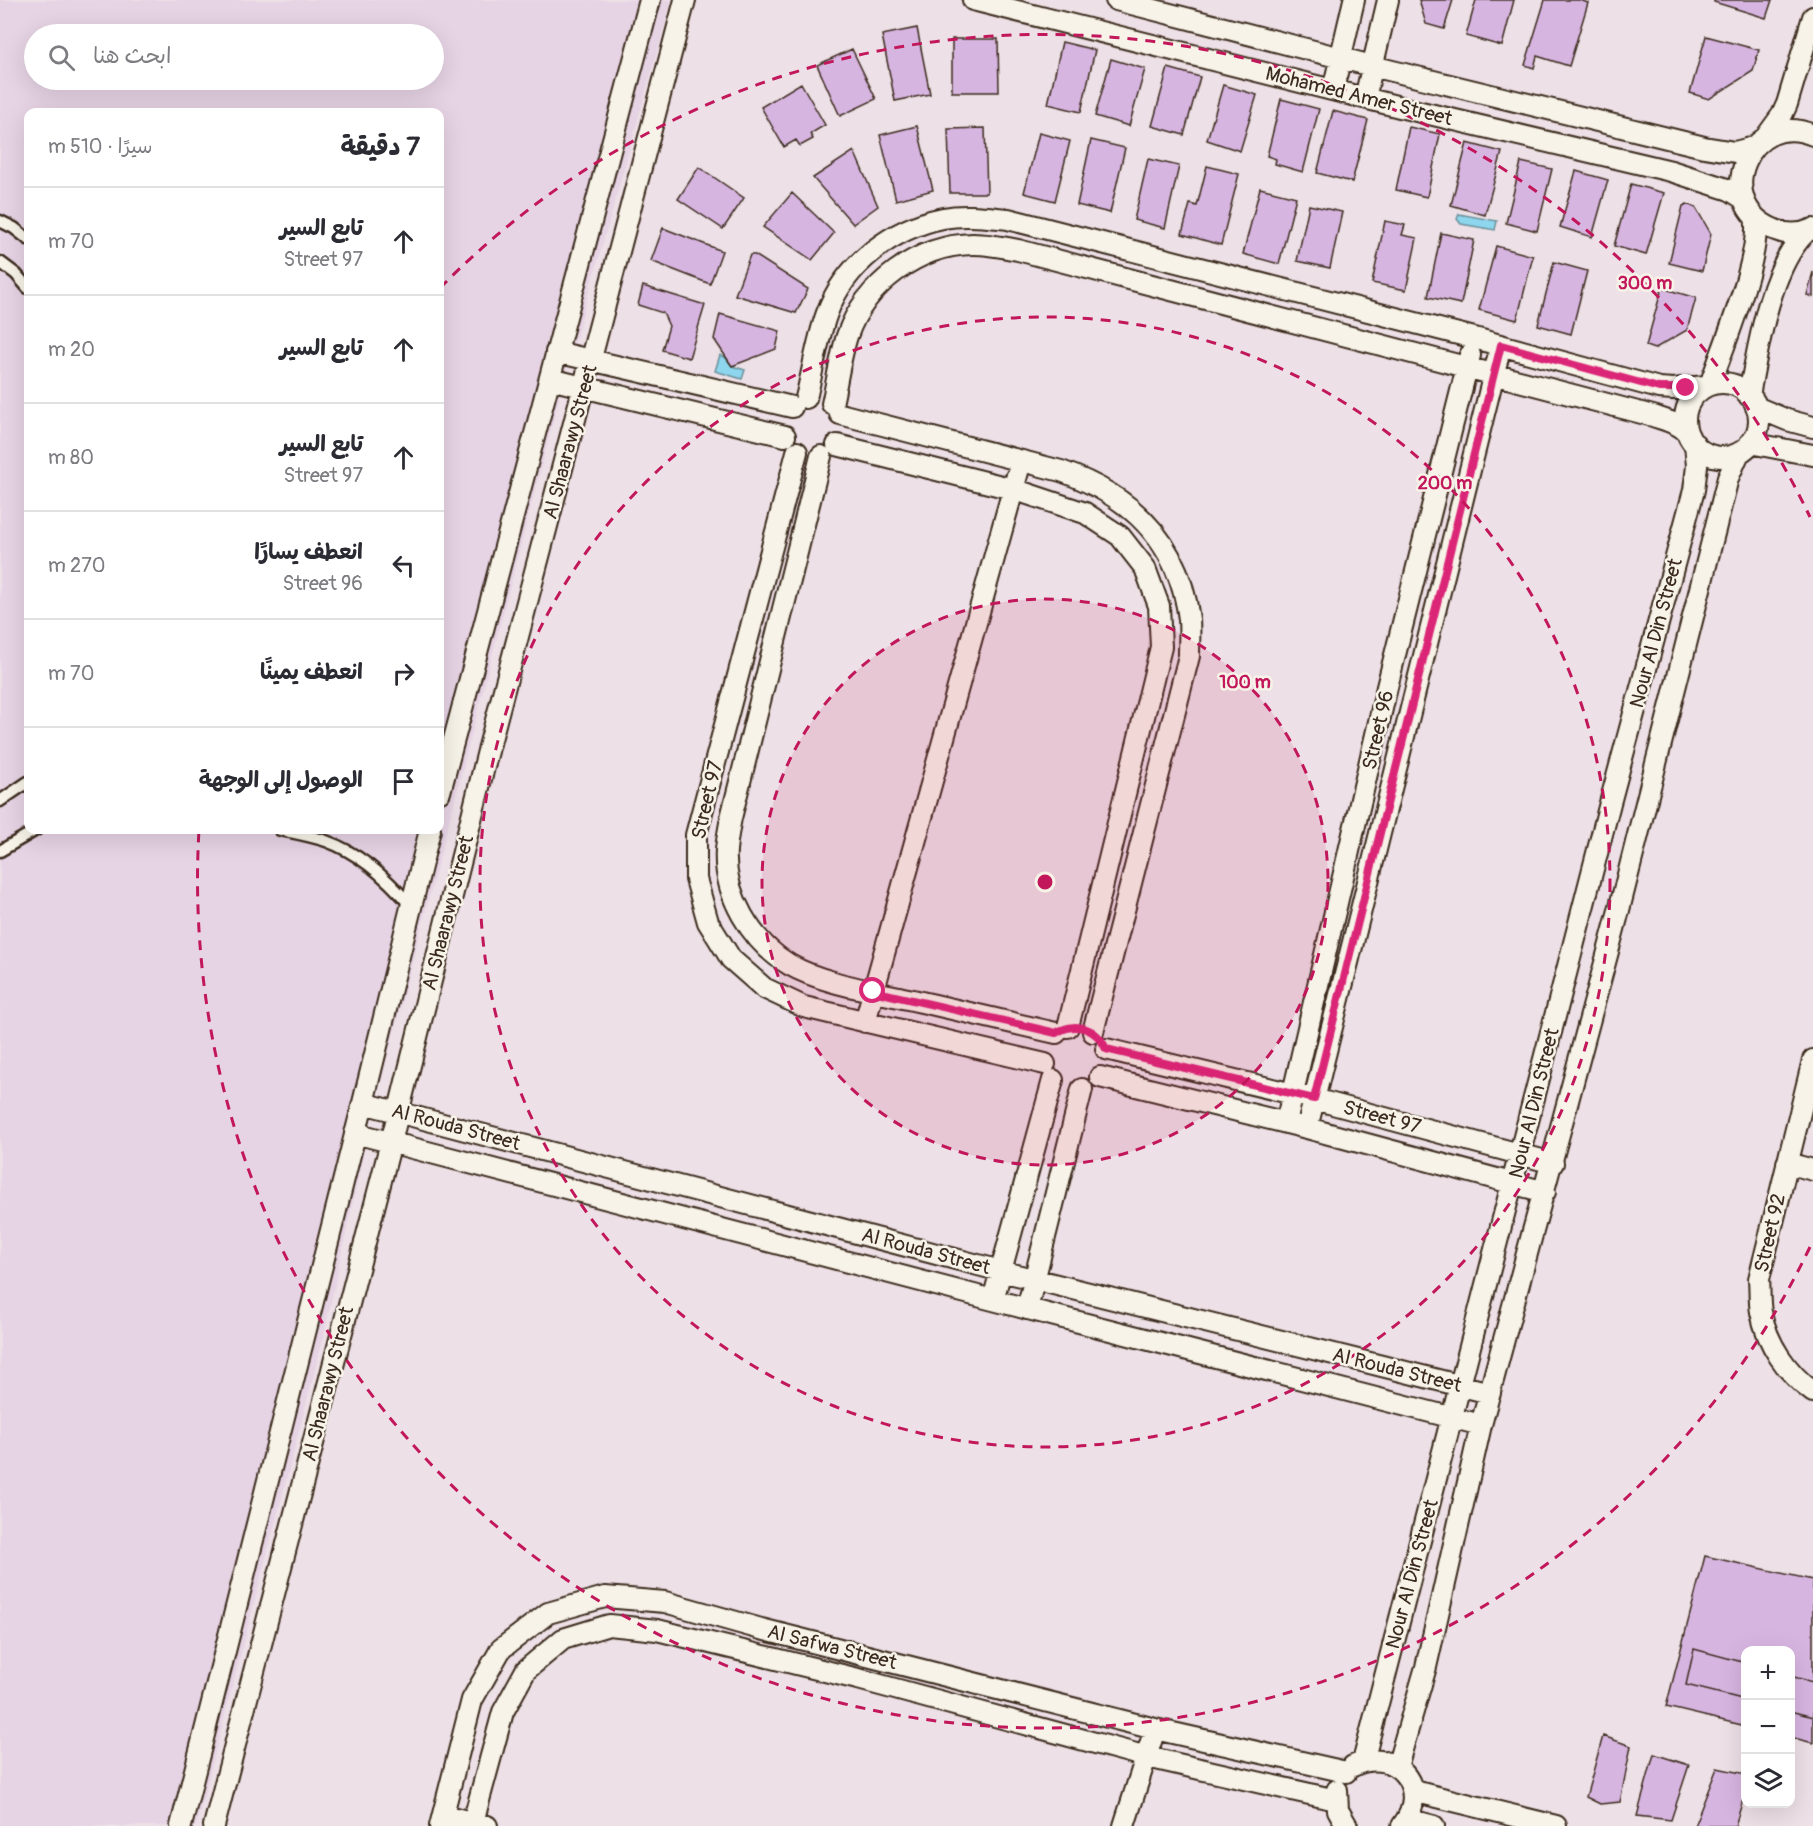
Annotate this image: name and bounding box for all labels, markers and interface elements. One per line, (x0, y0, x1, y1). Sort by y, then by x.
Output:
search box (24, 24, 444, 90)
icon: search (45, 41, 78, 74)
text: ابحث هنا (93, 42, 171, 70)
street label: Mohamed Amer Street (1263, 61, 1456, 132)
text: 7 دقيقة (341, 131, 420, 163)
text: سيرًا · 510 m (48, 134, 152, 159)
text: تابع السير (280, 214, 363, 242)
icon: ahead (387, 225, 420, 258)
text: 70 m (48, 229, 94, 254)
text: Street 97 (284, 247, 363, 272)
text: 300 m (1618, 272, 1672, 295)
icon: ahead (387, 333, 420, 366)
text: تابع السير (280, 334, 363, 362)
text: 20 m (48, 337, 95, 362)
street label: Al Shaarawy Street (537, 361, 603, 522)
route end (1672, 374, 1698, 400)
text: تابع السير (280, 430, 363, 458)
icon: ahead (387, 441, 420, 474)
text: 80 m (48, 445, 94, 470)
text: Street 97 (284, 463, 363, 488)
text: 200 m (1418, 472, 1472, 495)
text: انعطف يسارًا (254, 538, 363, 566)
icon: left (387, 549, 420, 582)
text: 270 m (48, 553, 106, 578)
street label: Nour Al Din Street (1624, 555, 1688, 710)
text: Street 96 (282, 571, 363, 596)
icon: right (387, 657, 420, 690)
text: انعطف يمينًا (260, 658, 363, 686)
text: 70 m (48, 661, 94, 686)
text: 100 m (1219, 671, 1271, 694)
street label: Street 96 (1357, 688, 1399, 772)
street label: Street 97 (686, 758, 728, 842)
icon: arrive (387, 765, 420, 798)
text: الوصول إلى الوجهة (199, 766, 363, 794)
street label: Al Shaarawy Street (417, 832, 480, 993)
centre of rings (1035, 872, 1055, 892)
route start (859, 977, 885, 1003)
street label: Nour Al Din Street (1503, 1025, 1565, 1181)
street label: Street 97 (1340, 1095, 1424, 1139)
street label: Al Rouda Street (389, 1098, 524, 1156)
street label: Street 92 (1749, 1191, 1791, 1275)
street label: Al Rouda Street (859, 1222, 994, 1280)
street label: Al Shaarawy Street (297, 1303, 360, 1464)
street label: Al Rouda Street (1330, 1342, 1465, 1398)
street label: Nour Al Din Street (1380, 1496, 1444, 1651)
street label: Al Safwa Street (765, 1619, 900, 1675)
map controls (1741, 1646, 1795, 1808)
button: + (1741, 1646, 1795, 1700)
button: − (1741, 1700, 1795, 1754)
button: layers (1741, 1754, 1795, 1808)

